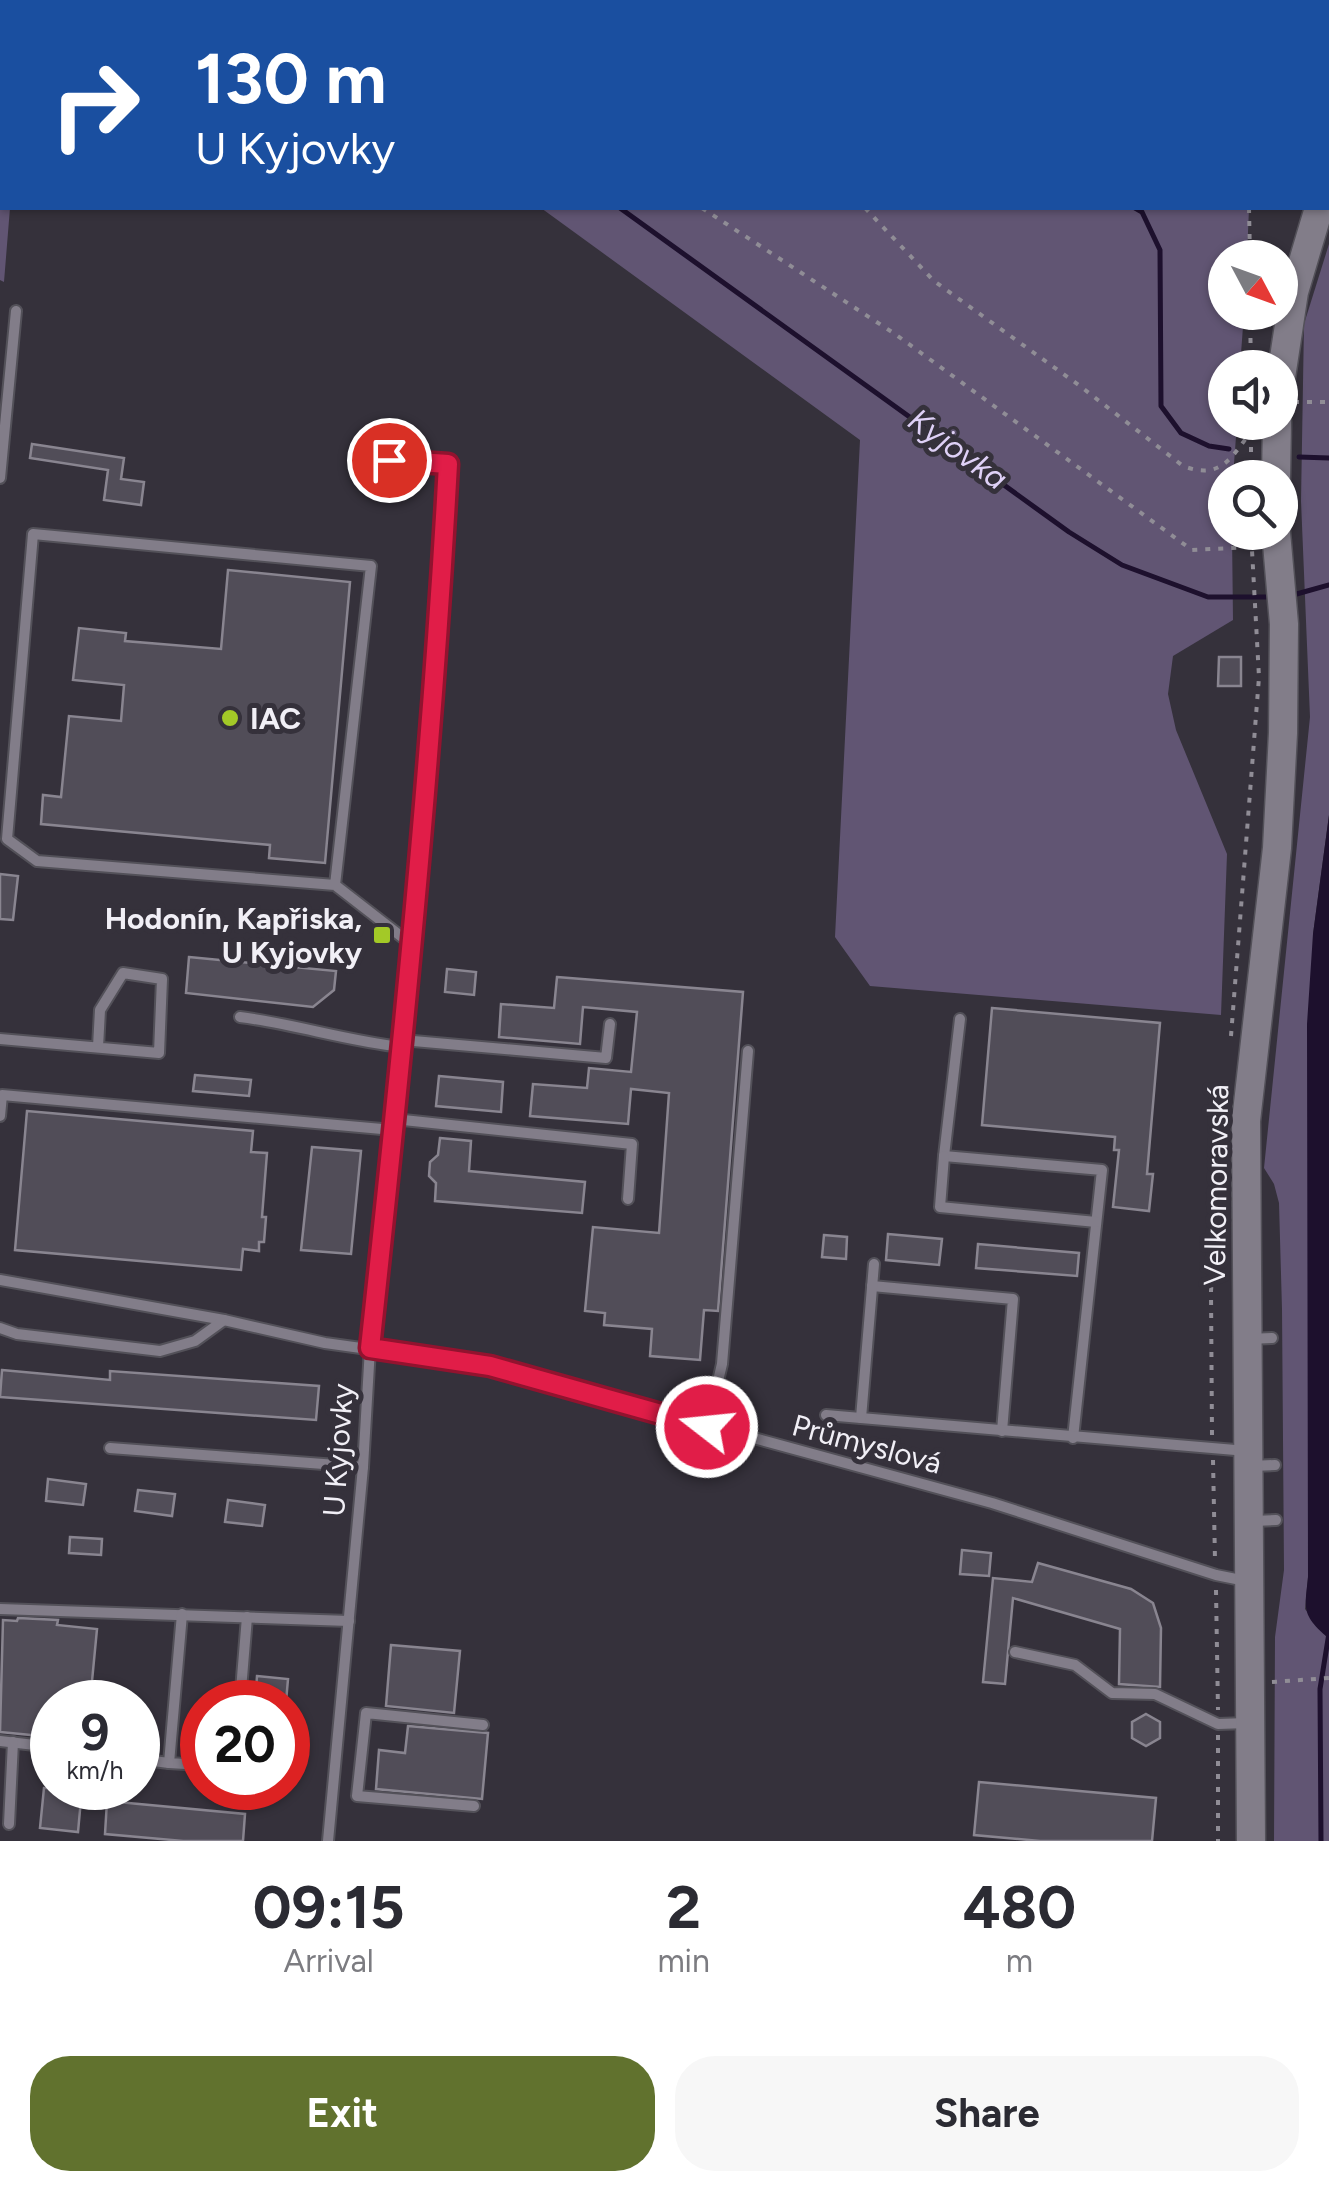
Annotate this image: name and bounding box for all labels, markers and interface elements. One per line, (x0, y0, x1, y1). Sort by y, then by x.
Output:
text: 130 m (195, 36, 387, 121)
icon: right (30, 40, 160, 170)
text: U Kyjovky (195, 121, 395, 175)
north arrow (1208, 240, 1298, 330)
map controls (1208, 240, 1298, 550)
button: sound (1208, 350, 1298, 440)
water label: Kyjovka (901, 400, 1015, 498)
pin (347, 418, 432, 503)
icon: arrive (362, 433, 417, 488)
button: search (1208, 460, 1298, 550)
place label: IAC (250, 700, 301, 737)
marker: IAC (219, 707, 241, 729)
place label: Hodonín, Kapřiska, U Kyjovky (105, 900, 363, 971)
marker: Hodonín, Kapřiska, U Kyjovky (371, 924, 393, 946)
street label: Velkomoravská (1196, 1084, 1236, 1286)
position arrow (655, 1375, 759, 1479)
street label: U Kyjovky (315, 1382, 361, 1518)
street label: Průmyslová (788, 1406, 946, 1482)
speed limit sign: 20 (180, 1680, 310, 1810)
text: 9 (80, 1702, 109, 1763)
text: km/h (66, 1755, 124, 1785)
text: 09:15 (253, 1871, 405, 1943)
text: 2 (666, 1871, 701, 1943)
text: 480 (963, 1871, 1076, 1943)
text: Arrival (284, 1942, 374, 1980)
text: min (657, 1942, 710, 1980)
text: m (1006, 1942, 1033, 1980)
button: Exit (30, 2056, 655, 2171)
button: Share (675, 2056, 1299, 2171)

